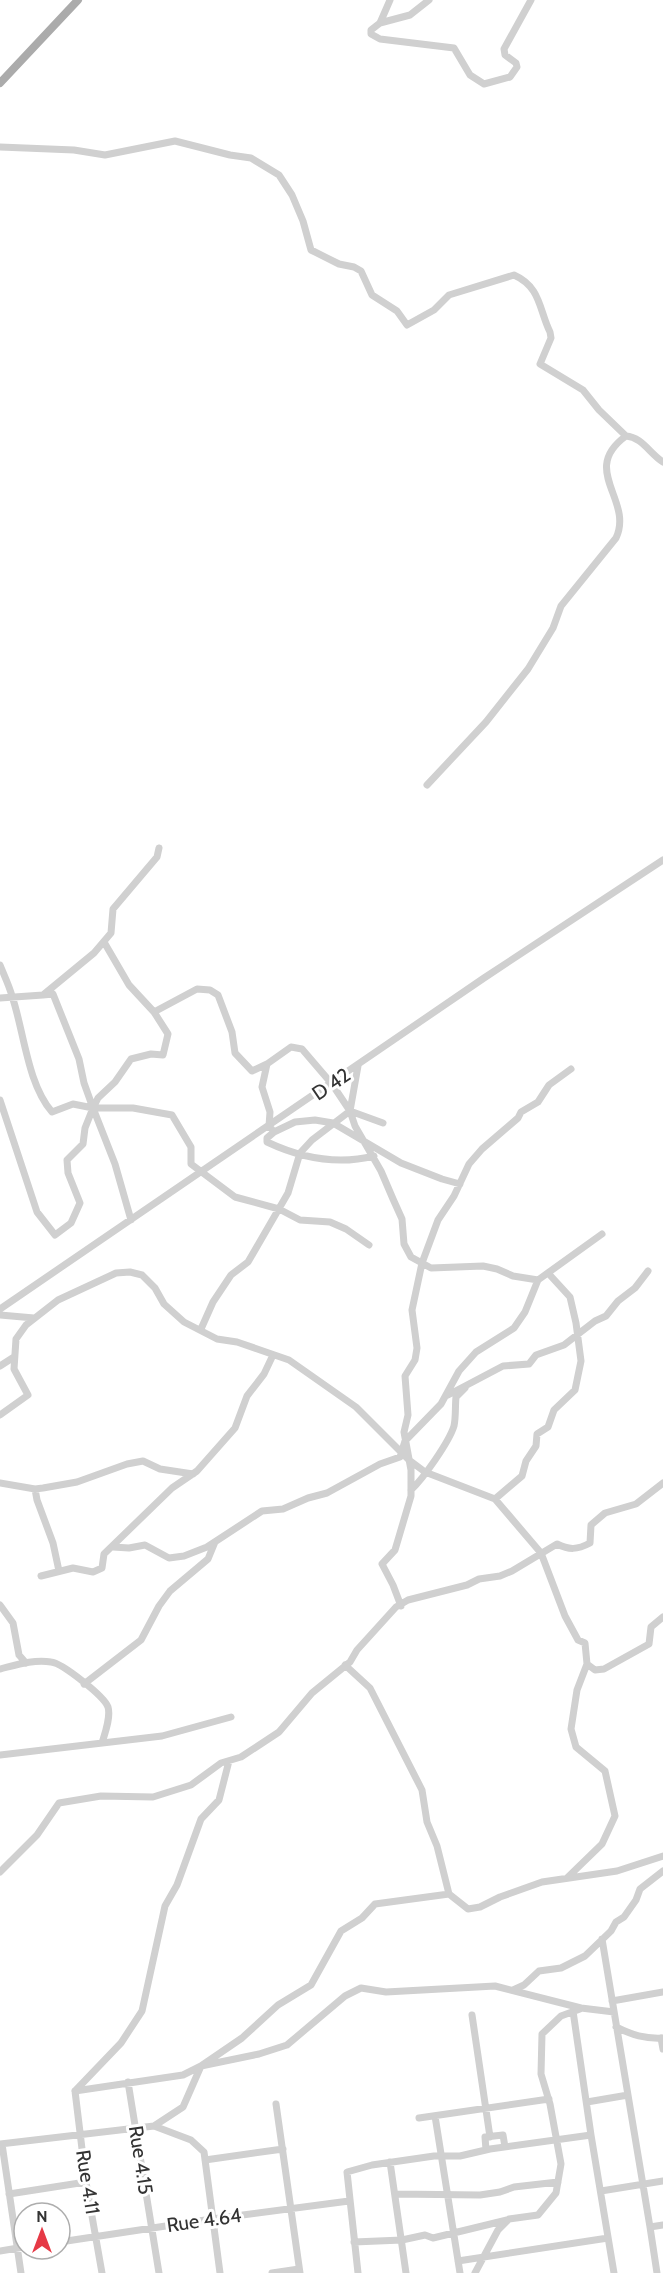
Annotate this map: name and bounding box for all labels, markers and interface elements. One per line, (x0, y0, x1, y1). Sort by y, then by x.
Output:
street label: D 42 (307, 1063, 355, 1105)
street label: Rue 4.15 (124, 2124, 158, 2196)
street label: Rue 4.11 (71, 2148, 105, 2216)
north arrow (12, 2201, 72, 2261)
street label: Rue 4.64 (165, 2203, 243, 2237)
text: N (36, 2207, 48, 2226)

